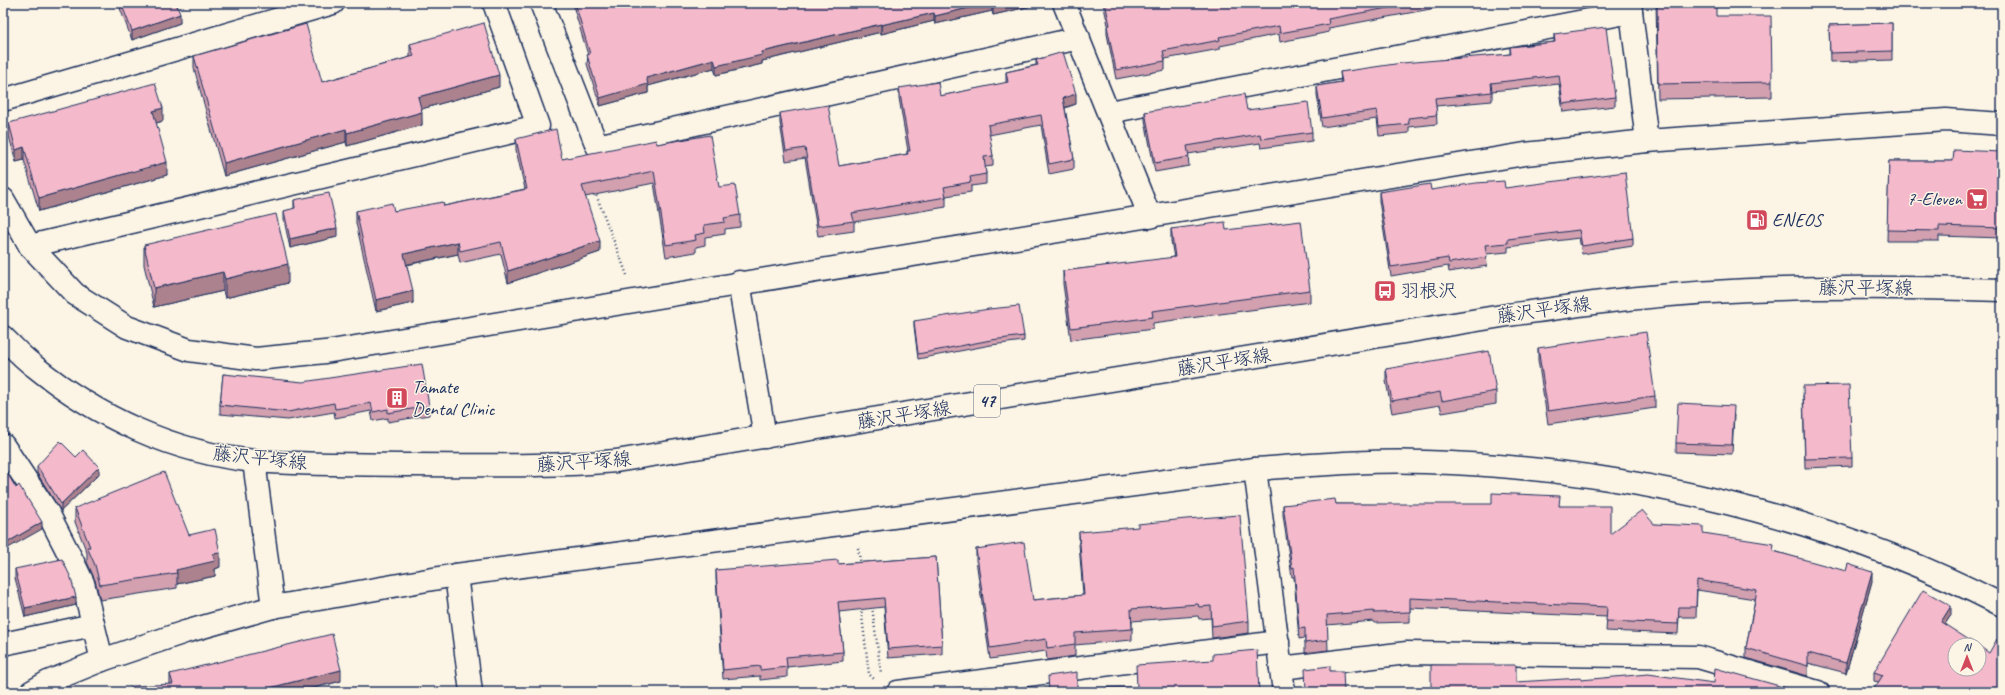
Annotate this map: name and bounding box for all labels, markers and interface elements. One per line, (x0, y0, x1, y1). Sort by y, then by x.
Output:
supermarket icon: 7-Eleven (1964, 186, 1990, 212)
place label: 7-Eleven (1907, 187, 1963, 211)
fuel station icon: ENEOS (1744, 207, 1770, 233)
place label: ENEOS (1772, 208, 1825, 232)
street label: 藤沢平塚線 (1818, 276, 1914, 300)
bus stop icon: 羽根沢 (1372, 278, 1398, 304)
place label: 羽根沢 (1400, 279, 1457, 303)
street label: 藤沢平塚線 (1495, 292, 1593, 328)
street label: 藤沢平塚線 (1175, 343, 1273, 381)
place label: Tamate Dental Clinic (412, 375, 496, 421)
building icon: Tamate Dental Clinic (384, 385, 410, 411)
road number: 47 (974, 385, 1000, 417)
street label: 藤沢平塚線 (855, 396, 953, 434)
street label: 藤沢平塚線 (211, 441, 309, 475)
street label: 藤沢平塚線 (536, 447, 632, 477)
north arrow (1947, 637, 1987, 677)
text: N (1964, 640, 1973, 654)

